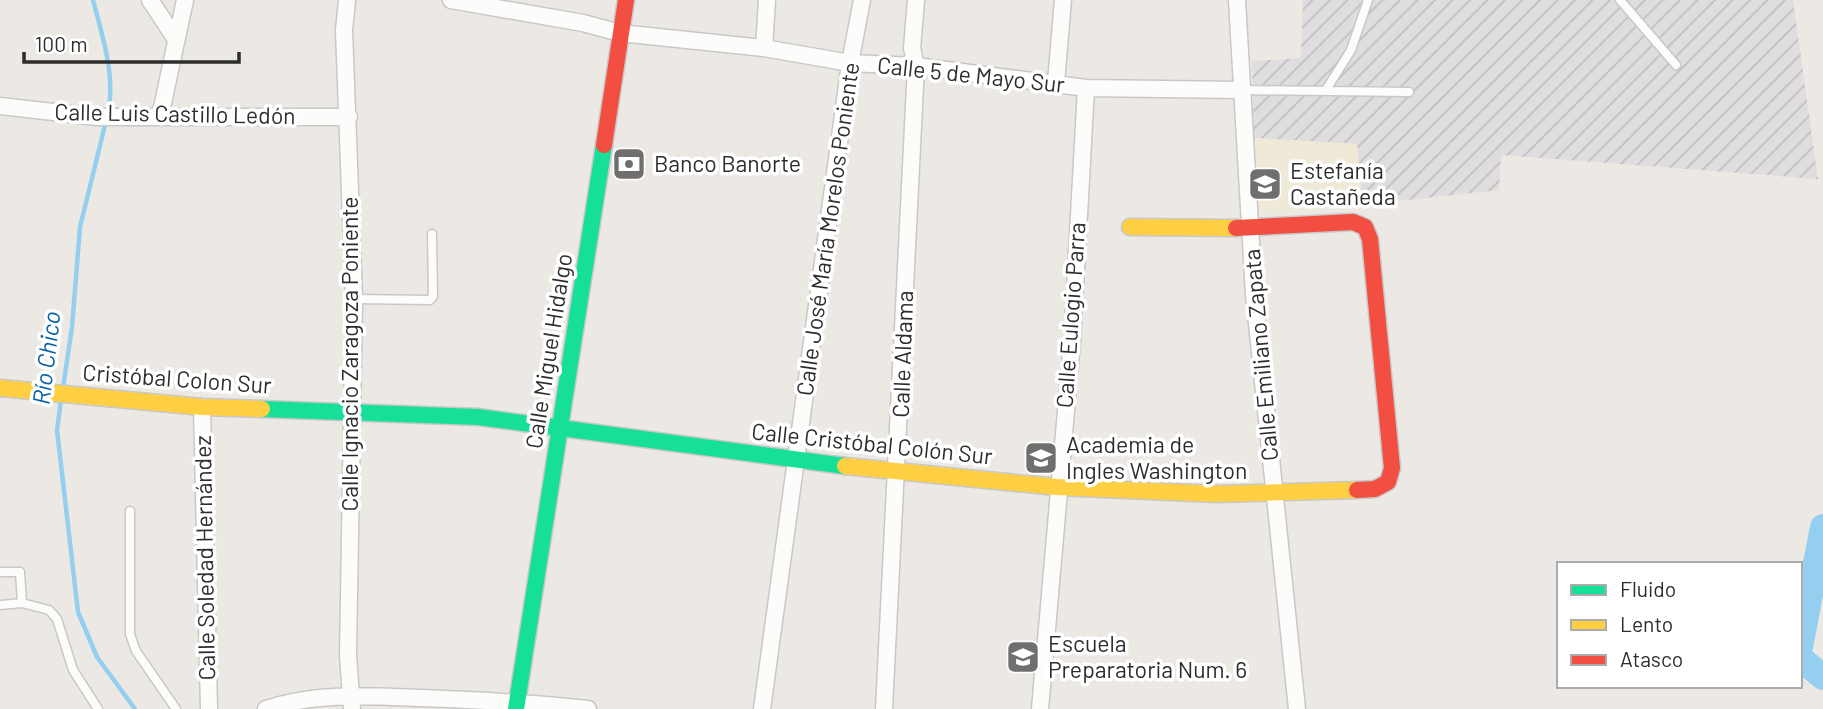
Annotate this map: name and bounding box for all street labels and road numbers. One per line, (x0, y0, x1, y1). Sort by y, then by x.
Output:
street label: Calle 5 de Mayo Sur (876, 50, 1067, 98)
street label: Calle José María Morelos Poniente (790, 60, 864, 397)
street label: Calle Luis Castillo Ledón (54, 97, 296, 129)
street label: Calle Ignacio Zaragoza Poniente (335, 196, 363, 512)
street label: Calle Eulogio Parra (1050, 221, 1090, 409)
street label: Calle Emiliano Zapata (1237, 248, 1283, 462)
street label: Calle Miguel Hidalgo (519, 251, 577, 451)
street label: Calle Aldama (886, 290, 918, 418)
street label: Cristóbal Colon Sur (82, 357, 273, 399)
street label: Calle Cristóbal Colón Sur (750, 416, 995, 470)
street label: Calle Soledad Hernández (188, 435, 220, 681)

